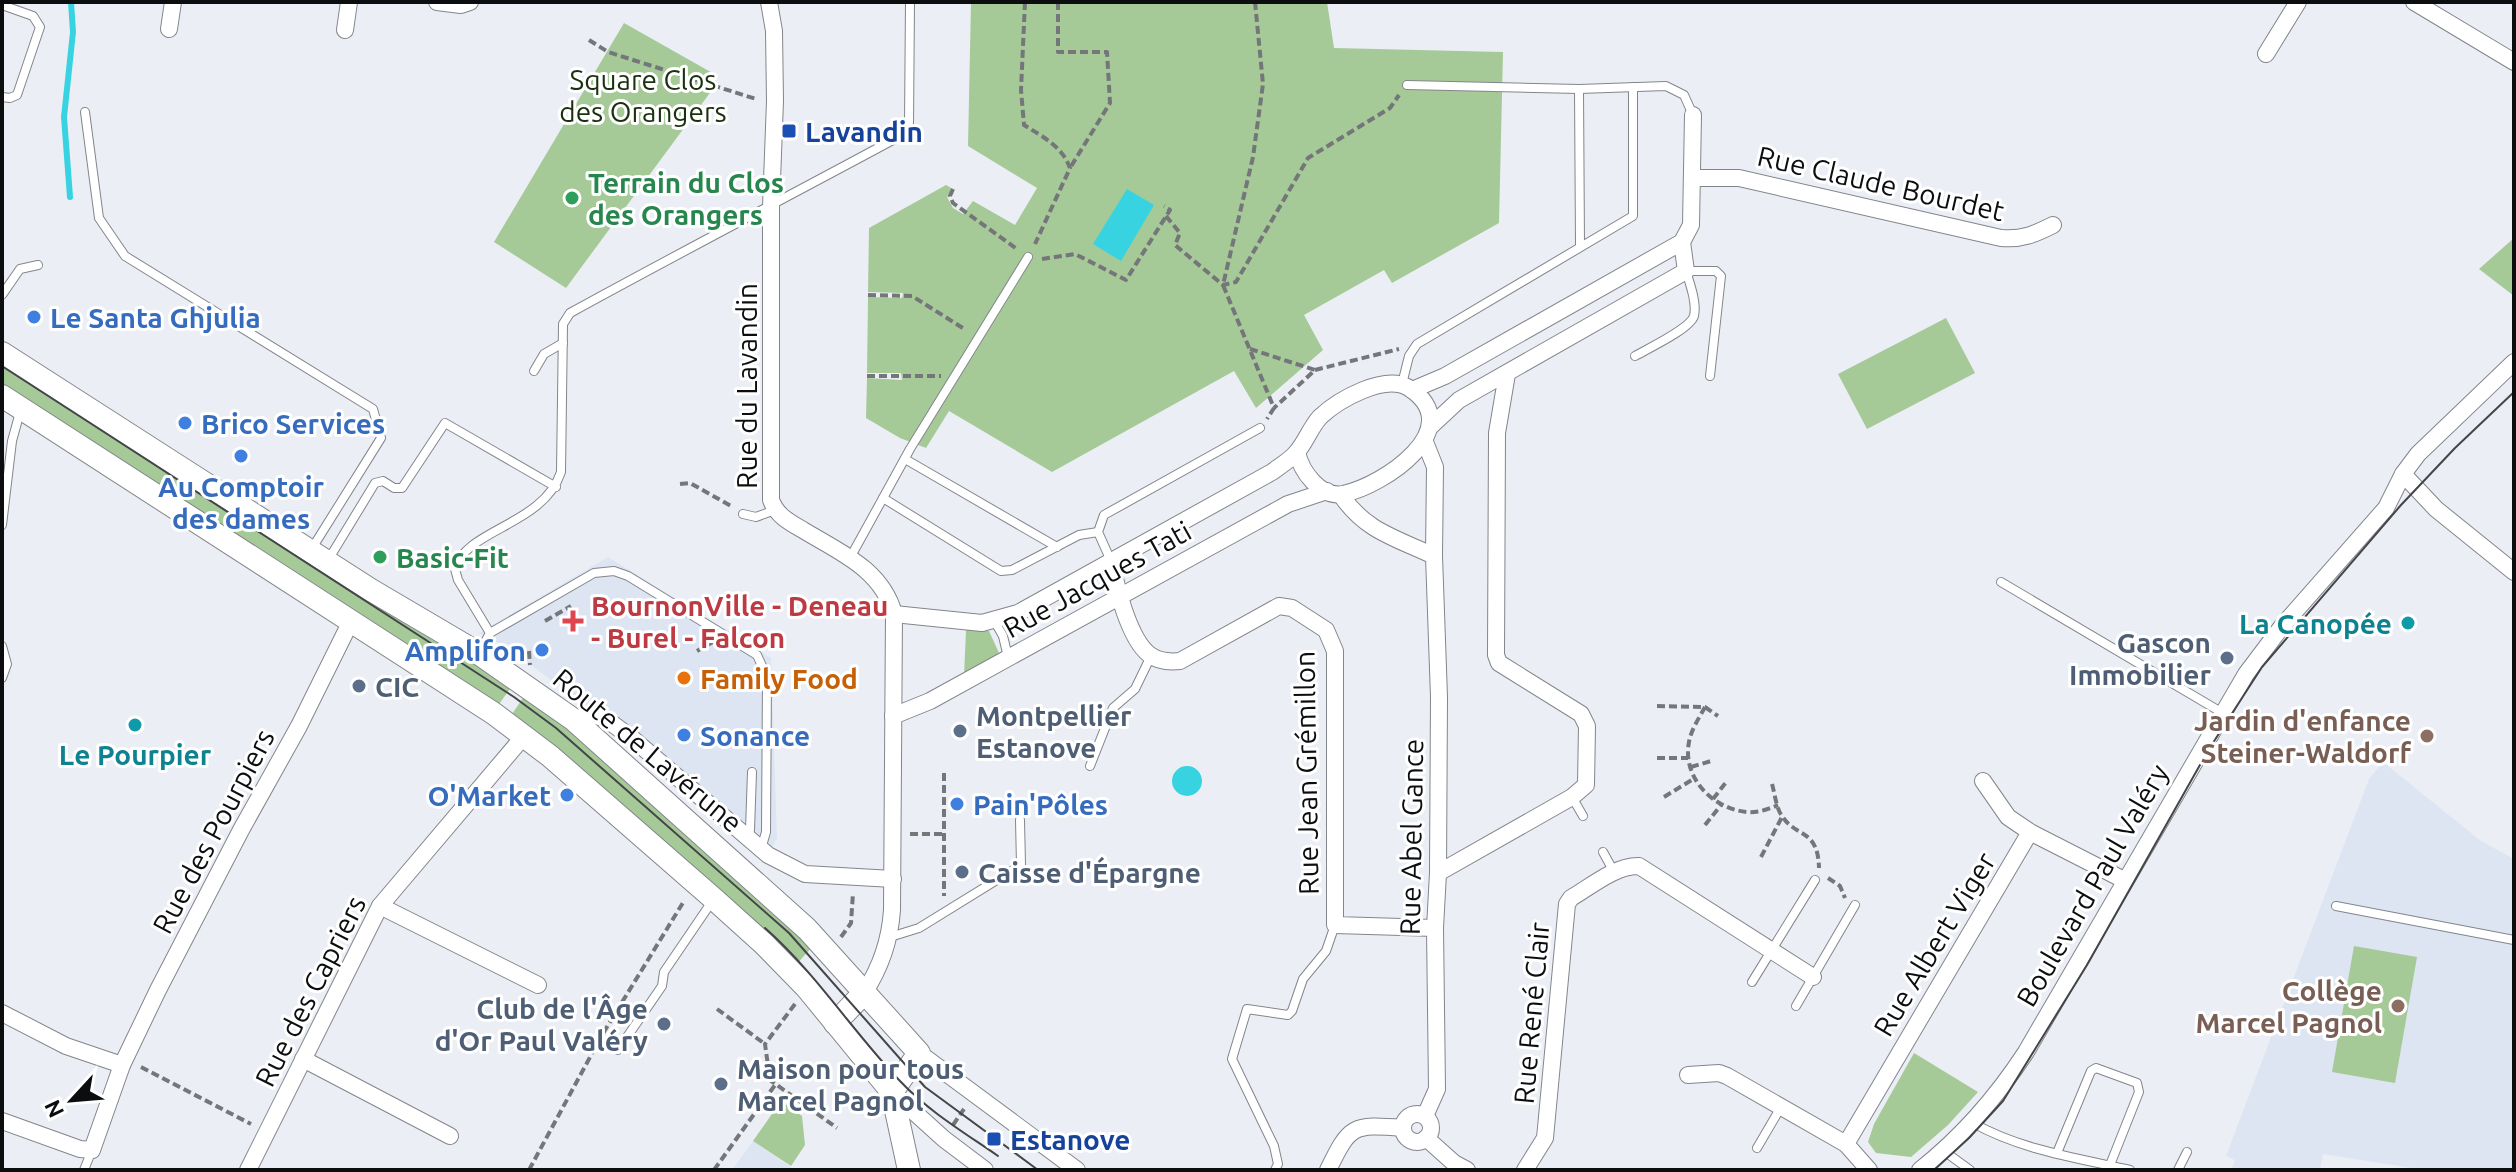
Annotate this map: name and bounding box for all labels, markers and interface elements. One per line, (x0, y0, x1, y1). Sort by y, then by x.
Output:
park label: Square Clos des Orangers (559, 64, 727, 127)
place label: Lavandin (805, 116, 923, 147)
marker: Lavandin (780, 122, 798, 140)
street label: Rue Claude Bourdet (1755, 140, 2007, 226)
place label: Terrain du Clos des Orangers (588, 167, 784, 230)
marker: Terrain du Clos des Orangers (563, 189, 581, 207)
street label: Rue du Lavandin (731, 283, 762, 489)
place label: Le Santa Ghjulia (50, 302, 261, 333)
marker: Le Santa Ghjulia (25, 308, 43, 326)
place label: Brico Services (201, 408, 385, 439)
marker: Brico Services (176, 414, 194, 432)
marker: Au Comptoir des dames (232, 447, 250, 465)
place label: Au Comptoir des dames (158, 471, 324, 534)
street label: Rue Jacques Tati (998, 515, 1196, 643)
place label: Basic-Fit (396, 542, 509, 573)
marker: Basic-Fit (371, 548, 389, 566)
place label: BournonVille - Deneau - Burel - Falcon (591, 590, 888, 653)
place label: La Canopée (2239, 608, 2392, 639)
marker: BournonVille - Deneau - Burel - Falcon (562, 610, 584, 632)
marker: La Canopée (2399, 614, 2417, 632)
place label: Gascon Immobilier (2069, 627, 2211, 690)
place label: Amplifon (405, 635, 526, 666)
marker: Amplifon (533, 641, 551, 659)
marker: Gascon Immobilier (2218, 649, 2236, 667)
street label: Rue Jean Grémillon (1288, 651, 1324, 895)
street label: Route de Lavérune (547, 662, 749, 838)
place label: Family Food (700, 663, 858, 694)
marker: Family Food (675, 669, 693, 687)
place label: CIC (375, 671, 419, 702)
marker: CIC (350, 677, 368, 695)
place label: Montpellier Estanove (976, 700, 1132, 763)
place label: Jardin d'enfance Steiner-Waldorf (2194, 705, 2411, 768)
marker: Le Pourpier (126, 716, 144, 734)
place label: Sonance (700, 720, 810, 751)
marker: Montpellier Estanove (951, 722, 969, 740)
street label: Rue des Pourpiers (146, 724, 280, 938)
marker: Sonance (675, 726, 693, 744)
marker: Jardin d'enfance Steiner-Waldorf (2418, 727, 2436, 745)
place label: Le Pourpier (59, 739, 212, 770)
street label: Rue Abel Gance (1394, 739, 1428, 935)
street label: Boulevard Paul Valéry (2010, 759, 2174, 1011)
place label: O'Market (427, 780, 551, 811)
marker: O'Market (558, 786, 576, 804)
place label: Pain'Pôles (973, 789, 1108, 820)
marker: Pain'Pôles (948, 795, 966, 813)
street label: Rue Albert Viger (1867, 846, 2001, 1041)
place label: Caisse d'Épargne (978, 856, 1201, 888)
marker: Caisse d'Épargne (953, 863, 971, 881)
street label: Rue des Capriers (249, 891, 371, 1091)
street label: Rue René Clair (1508, 920, 1554, 1105)
place label: Collège Marcel Pagnol (2195, 975, 2382, 1038)
place label: Club de l'Âge d'Or Paul Valéry (435, 993, 648, 1056)
marker: Collège Marcel Pagnol (2389, 997, 2407, 1015)
marker: Club de l'Âge d'Or Paul Valéry (655, 1015, 673, 1033)
place label: Maison pour tous Marcel Pagnol (737, 1053, 964, 1116)
north arrow (32, 1060, 112, 1140)
marker: Maison pour tous Marcel Pagnol (712, 1075, 730, 1093)
text: N (39, 1096, 68, 1122)
place label: Estanove (1010, 1124, 1130, 1155)
marker: Estanove (985, 1130, 1003, 1148)

